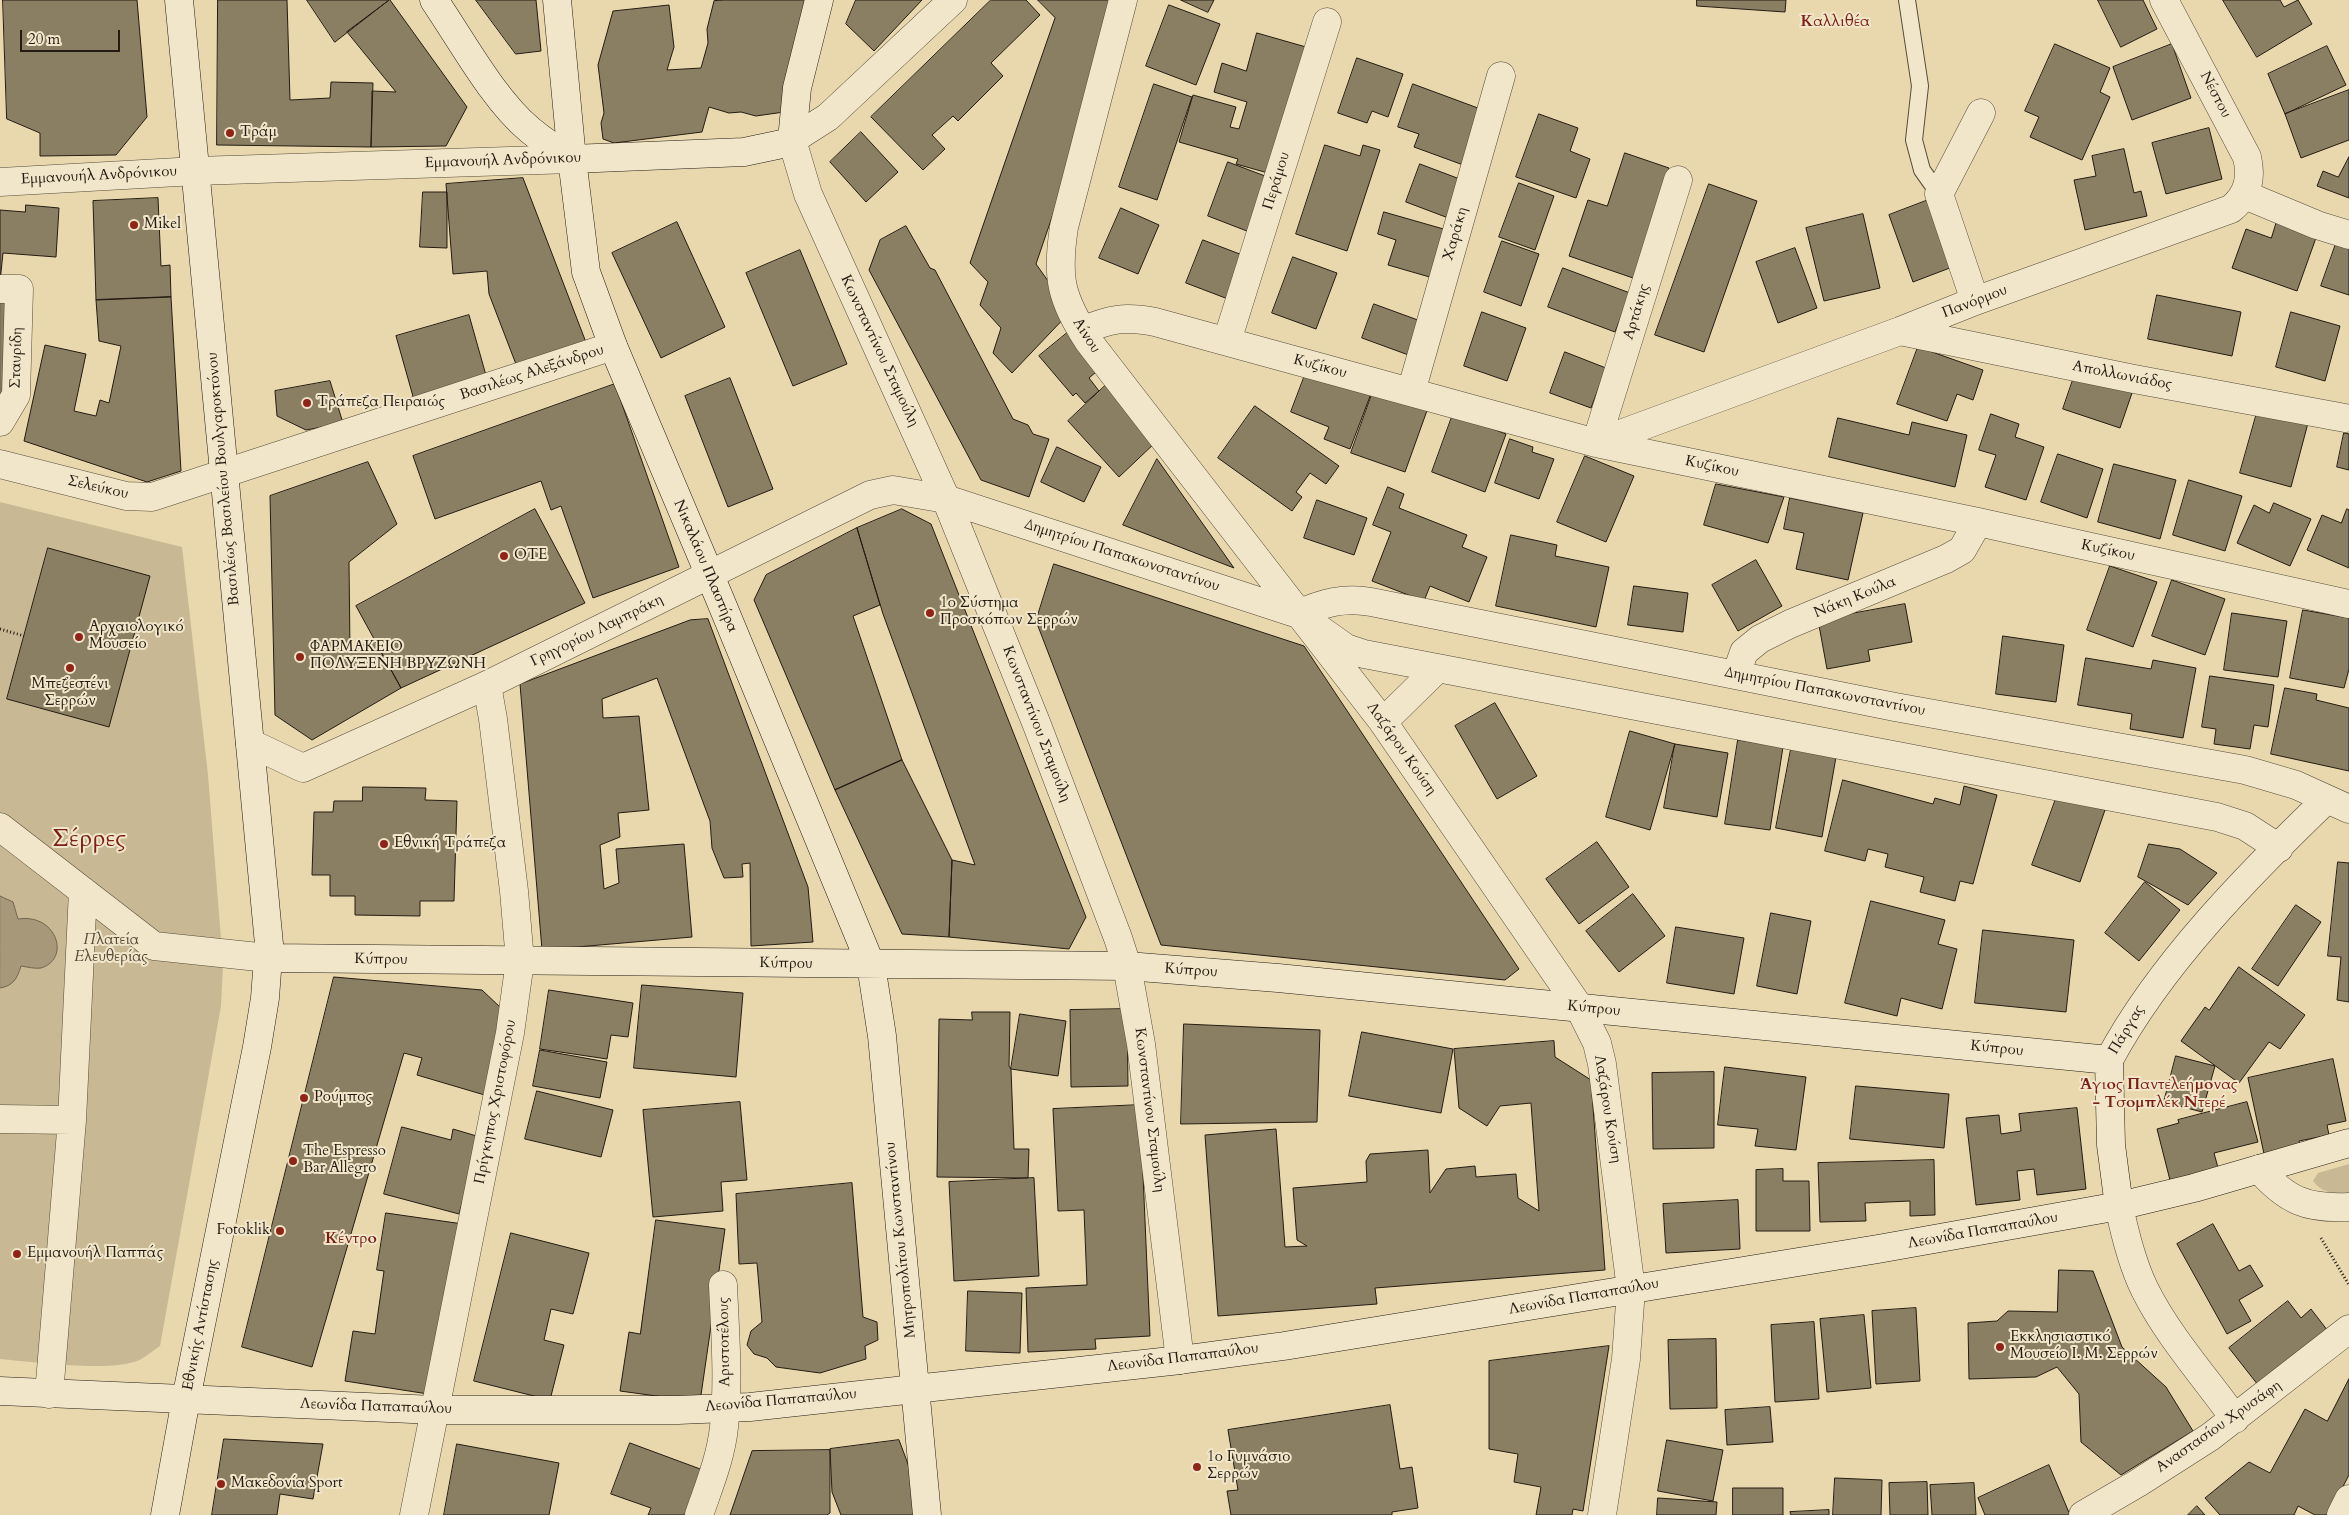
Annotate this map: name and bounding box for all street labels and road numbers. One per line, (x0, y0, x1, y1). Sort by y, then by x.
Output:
street label: Νέστου (2195, 69, 2235, 121)
street label: Εμμανουήλ Ανδρόνικου (424, 149, 582, 173)
street label: Περάμου (1260, 150, 1294, 212)
street label: Εμμανουήλ Ανδρόνικου (20, 163, 178, 189)
street label: Χαράκη (1440, 205, 1472, 263)
street label: Κωνσταντίνου Σταμούλη (836, 272, 922, 430)
street label: Πανόρμου (1940, 281, 2010, 323)
street label: Αρτάκης (1620, 282, 1654, 342)
street label: Αίνου (1068, 315, 1104, 357)
street label: Σταυρίδη (7, 327, 27, 389)
street label: Βασιλέως Αλεξάνδρου (458, 341, 606, 405)
street label: Βασιλέως Βασιλείου Βουλγαροκτόνου (204, 351, 244, 607)
street label: Κυζίκου (1291, 351, 1349, 383)
street label: Απολλωνιάδος (2071, 358, 2173, 394)
street label: Κυζίκου (1683, 453, 1741, 481)
street label: Σελεύκου (66, 472, 130, 504)
street label: Νικαλάου Πλαστήρα (669, 497, 741, 635)
street label: Δημητρίου Παπακωνσταντίνου (1022, 516, 1222, 596)
street label: Κυζίκου (2079, 537, 2137, 565)
street label: Νάκη Κούλα (1811, 573, 1899, 623)
street label: Γρηγορίου Λαμπράκη (528, 591, 666, 671)
street label: Κωνσταντίνου Σταμούλη (998, 644, 1074, 804)
street label: Δημητρίου Παπακωνσταντίνου (1723, 664, 1927, 720)
street label: Λαζάρου Κούση (1362, 699, 1440, 799)
street label: Κύπρου (354, 951, 408, 969)
street label: Κύπρου (759, 955, 813, 973)
street label: Κύπρου (1164, 960, 1218, 982)
street label: Κύπρου (1567, 997, 1621, 1021)
street label: Πάργας (2105, 1002, 2149, 1058)
street label: Πρίγκηπος Χριστοφόρου (471, 1018, 521, 1186)
street label: Κωνσταντίνου Σταμούλη (1130, 1027, 1168, 1193)
street label: Κύπρου (1970, 1037, 2024, 1061)
street label: Λαζάρου Κούση (1590, 1054, 1624, 1164)
street label: Μητροπολίτου Κωνσταντίνου (882, 1141, 920, 1339)
street label: Λεωνίδα Παπαπαύλου (1906, 1209, 2060, 1253)
street label: Εθνικής Αντίστασης (179, 1258, 223, 1392)
street label: Λεωνίδα Παπαπαύλου (1507, 1275, 1661, 1319)
street label: Αριστοτέλους (715, 1297, 735, 1387)
street label: Λεωνίδα Παπαπαύλου (1106, 1340, 1260, 1376)
street label: Αναστασίου Χρυσάφη (2153, 1377, 2285, 1477)
street label: Λεωνίδα Παπαπαύλου (704, 1385, 858, 1417)
street label: Λεωνίδα Παπαπαύλου (300, 1395, 452, 1419)

